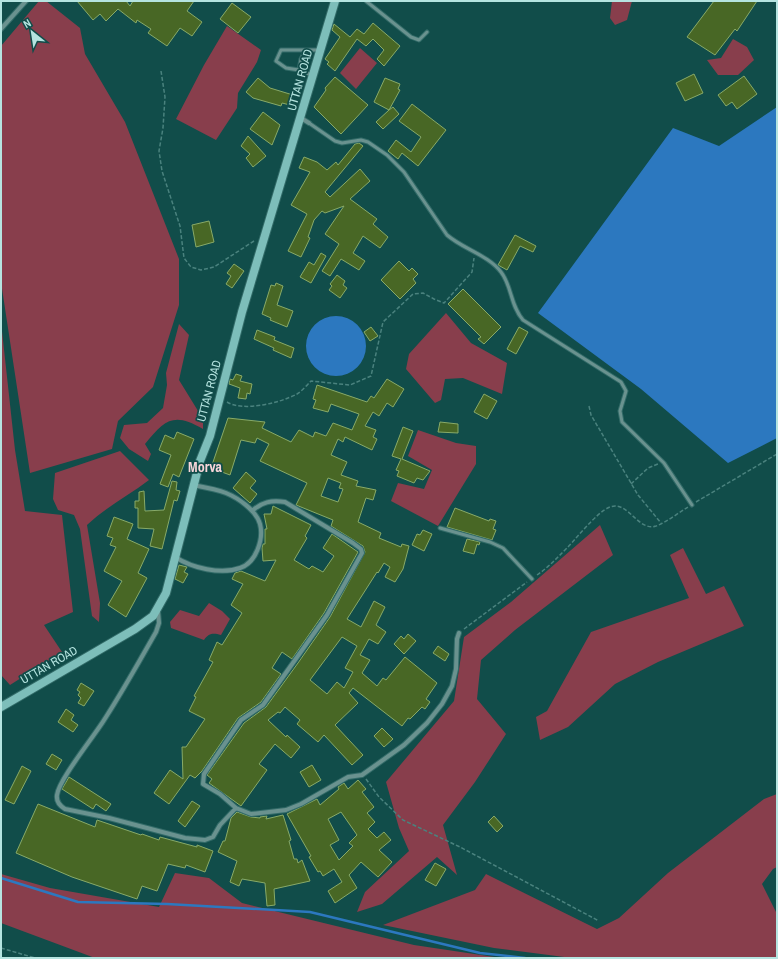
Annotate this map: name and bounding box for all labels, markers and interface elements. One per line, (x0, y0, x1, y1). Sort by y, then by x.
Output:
north arrow (12, 12, 52, 52)
text: N (21, 16, 33, 31)
street label: UTTAN ROAD (284, 47, 316, 113)
street label: UTTAN ROAD (193, 358, 225, 424)
district label: Morva (188, 458, 223, 476)
street label: UTTAN ROAD (18, 642, 80, 688)

